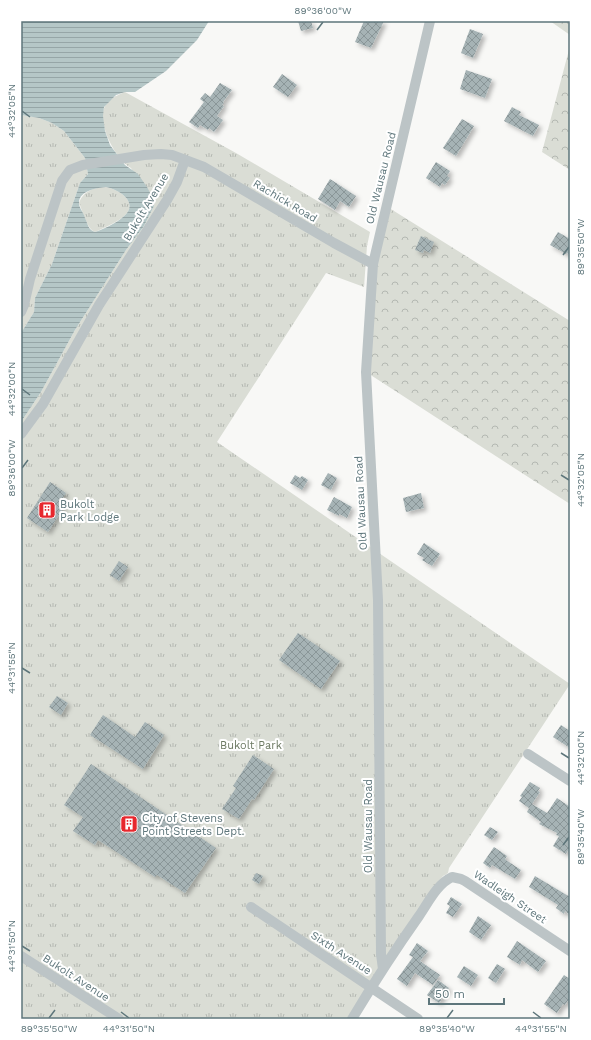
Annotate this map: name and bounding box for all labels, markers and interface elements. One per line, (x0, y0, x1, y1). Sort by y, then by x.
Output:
text: 89°36'00"W (294, 5, 352, 16)
text: 44°32'05"N (6, 84, 17, 138)
street label: Old Wausau Road (363, 131, 399, 225)
street label: Bukolt Avenue (121, 171, 171, 243)
street label: Rachick Road (251, 177, 319, 225)
text: 89°35'50"W (575, 218, 586, 275)
text: 44°32'00"N (6, 362, 17, 416)
text: 89°36'00"W (6, 439, 17, 497)
text: 44°32'05"N (575, 453, 586, 507)
street label: Old Wausau Road (352, 455, 370, 551)
place label: Bukolt Park Lodge (60, 498, 119, 524)
building icon: Bukolt Park Lodge (37, 500, 57, 520)
text: 44°31'55"N (6, 642, 17, 694)
text: 44°32'00"N (575, 731, 586, 785)
park label: Bukolt Park (220, 739, 282, 752)
street label: Old Wausau Road (362, 779, 375, 873)
text: 89°35'40"W (575, 809, 586, 865)
place label: City of Stevens Point Streets Dept. (142, 812, 245, 838)
building icon: City of Stevens Point Streets Dept. (119, 814, 139, 834)
street label: Wadleigh Street (471, 868, 549, 926)
text: 44°31'50"N (6, 920, 17, 972)
street label: Sixth Avenue (308, 929, 374, 977)
street label: Bukolt Avenue (40, 952, 112, 1004)
scale bar (429, 980, 504, 1006)
text: 50 m (435, 987, 465, 1001)
text: 89°35'50"W (21, 1023, 78, 1034)
text: 44°31'50"N (103, 1023, 155, 1034)
text: 89°35'40"W (419, 1023, 475, 1034)
text: 44°31'55"N (515, 1023, 567, 1034)

